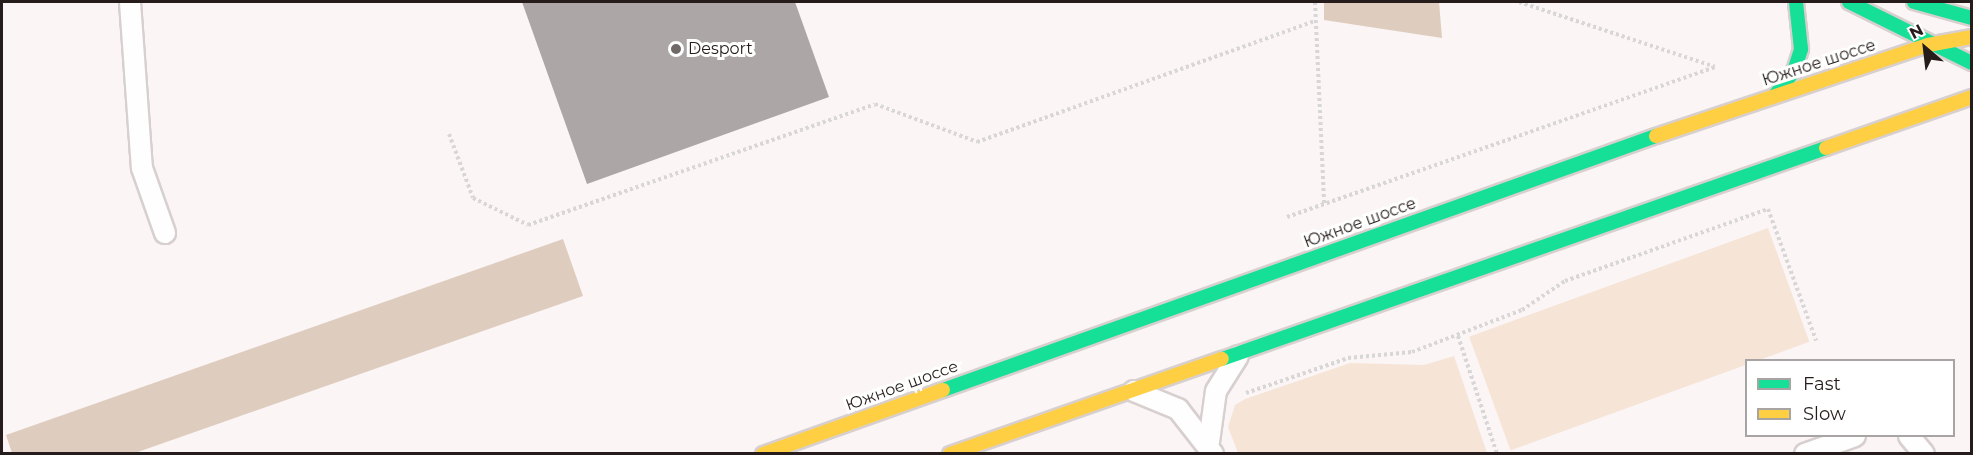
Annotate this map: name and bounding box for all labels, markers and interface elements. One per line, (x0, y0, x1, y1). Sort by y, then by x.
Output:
north arrow (1895, 18, 1955, 78)
text: N (1906, 20, 1926, 43)
street label: Южное шоссе (1760, 36, 1878, 90)
place label: Desport (688, 39, 753, 59)
marker: Desport (669, 42, 683, 56)
street label: Южное шоссе (1301, 194, 1419, 252)
street label: Южное шоссе (843, 357, 961, 415)
legend (1745, 359, 1955, 437)
text: Fast (1803, 373, 1841, 395)
text: Slow (1803, 403, 1846, 425)

